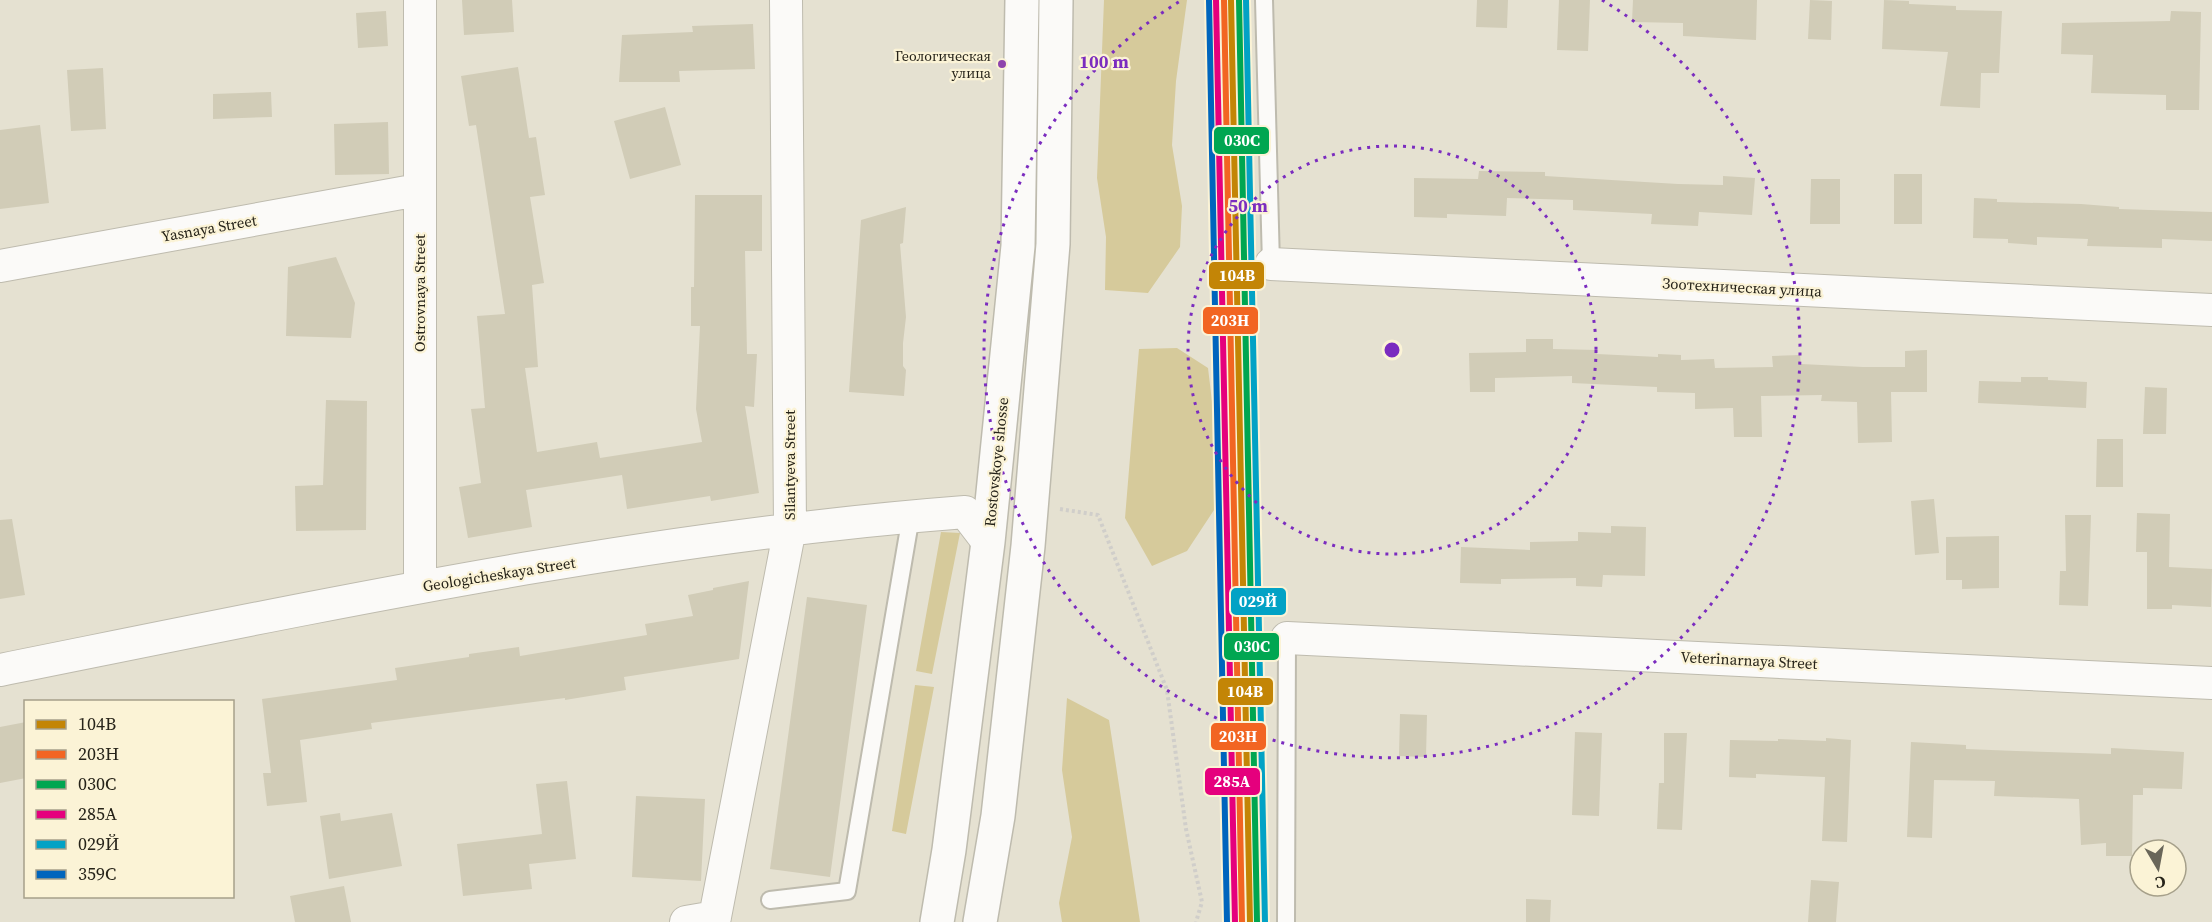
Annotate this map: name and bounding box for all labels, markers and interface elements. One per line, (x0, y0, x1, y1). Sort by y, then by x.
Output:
place label: Геологическая улица (895, 46, 992, 83)
text: 100 m (1079, 49, 1129, 74)
marker: Геологическая улица (996, 58, 1008, 70)
line badge: 030C (1213, 126, 1270, 155)
text: 030C (1224, 129, 1260, 151)
text: 50 m (1228, 193, 1268, 218)
street label: Yasnaya Street (160, 209, 258, 247)
street label: Ostrovnaya Street (409, 234, 430, 352)
line badge: 104В (1208, 261, 1265, 290)
text: 104В (1219, 264, 1256, 286)
street label: Зоотехническая улица (1662, 272, 1823, 302)
line badge: 203Н (1202, 306, 1259, 335)
text: 203Н (1211, 309, 1249, 331)
centre of rings (1382, 340, 1402, 360)
street label: Rostovskoye shosse (979, 396, 1013, 528)
street label: Silantyeva Street (779, 410, 800, 520)
street label: Geologicheskaya Street (421, 552, 577, 596)
line badge: 029Й (1230, 587, 1287, 616)
text: 029Й (1239, 590, 1277, 612)
line badge: 030C (1223, 632, 1280, 661)
text: 030C (1234, 635, 1270, 657)
street label: Veterinarnaya Street (1680, 646, 1818, 674)
line badge: 104В (1217, 677, 1274, 706)
text: 104В (1227, 680, 1264, 702)
legend (24, 700, 234, 898)
text: 104В (78, 711, 116, 736)
line badge: 203Н (1210, 722, 1267, 751)
text: 203Н (1219, 725, 1257, 747)
text: 203Н (78, 741, 119, 766)
line badge: 285А (1204, 767, 1261, 796)
text: 285А (1214, 770, 1251, 792)
text: 030C (78, 771, 116, 796)
text: 285А (78, 801, 117, 826)
text: 029Й (78, 831, 119, 856)
north arrow (2128, 838, 2188, 898)
text: 359С (78, 861, 116, 886)
text: С (2154, 871, 2167, 894)

